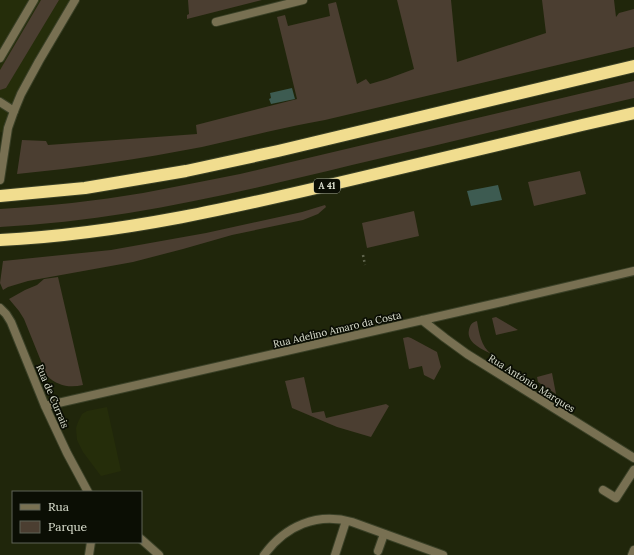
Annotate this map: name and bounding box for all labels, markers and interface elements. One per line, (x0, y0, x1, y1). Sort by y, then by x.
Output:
road number: A 41 (314, 179, 340, 193)
street label: Rua Adelino Amaro da Costa (272, 308, 402, 351)
street label: Rua António Marques (486, 351, 578, 416)
street label: Rua de Currais (33, 362, 72, 430)
legend (12, 491, 142, 543)
text: Rua (48, 499, 69, 514)
text: Parque (48, 519, 88, 534)

